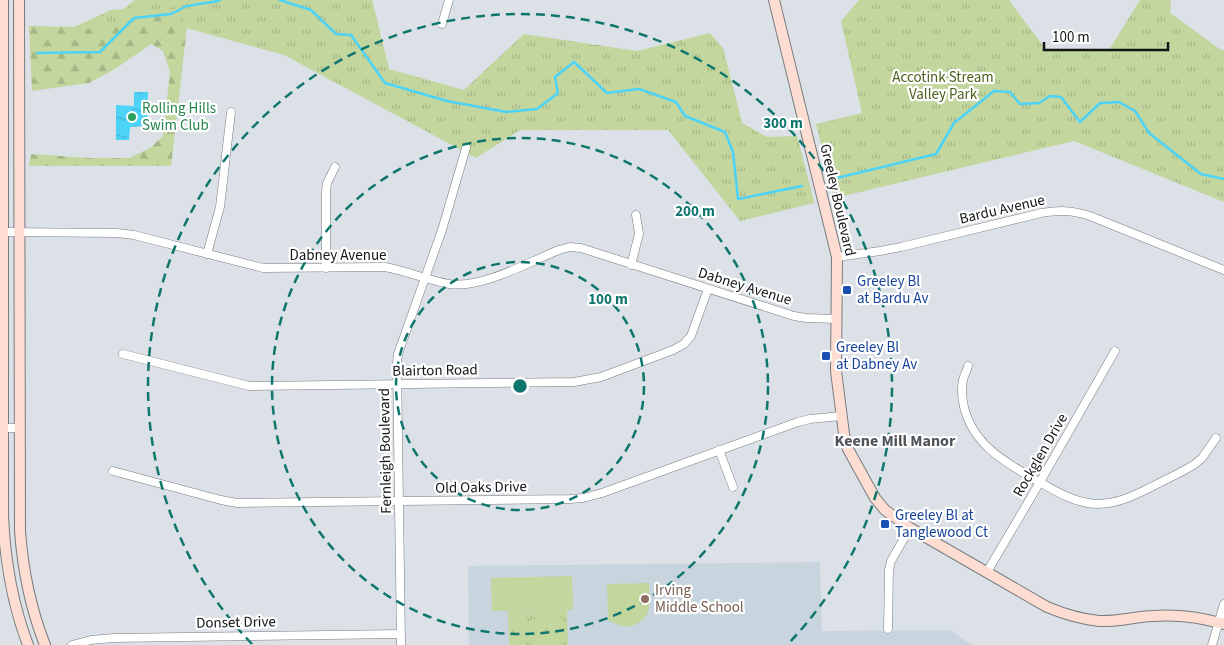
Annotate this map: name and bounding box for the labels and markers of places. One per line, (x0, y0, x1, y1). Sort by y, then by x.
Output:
place label: Rolling Hills Swim Club (142, 98, 216, 136)
marker: Rolling Hills Swim Club (126, 111, 138, 123)
place label: Greeley Bl at Bardu Av (857, 271, 928, 309)
marker: Greeley Bl at Bardu Av (841, 284, 853, 296)
place label: Greeley Bl at Dabney Av (836, 337, 917, 375)
marker: Greeley Bl at Dabney Av (820, 350, 832, 362)
centre of rings (511, 377, 529, 395)
place label: Greeley Bl at Tanglewood Ct (895, 505, 988, 543)
marker: Greeley Bl at Tanglewood Ct (879, 518, 891, 530)
place label: Irving Middle School (655, 580, 744, 618)
marker: Irving Middle School (639, 593, 651, 605)

